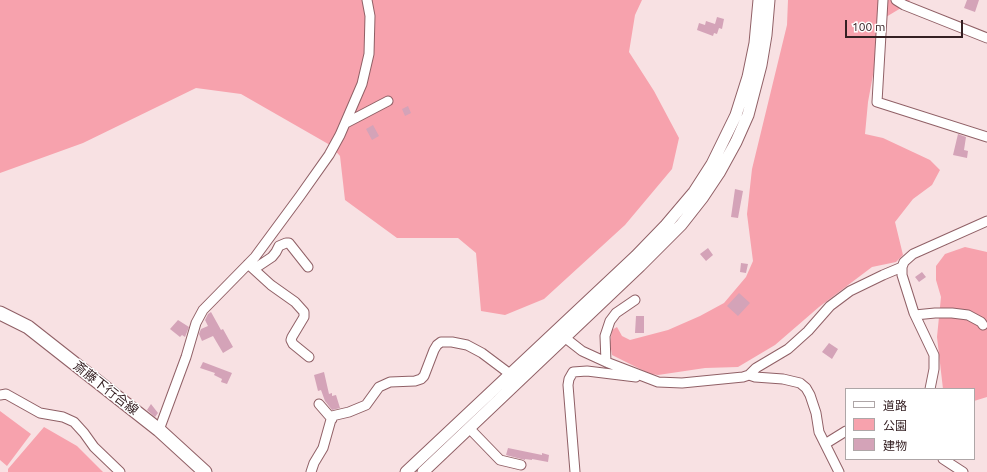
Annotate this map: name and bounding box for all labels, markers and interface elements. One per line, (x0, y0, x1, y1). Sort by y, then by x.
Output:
scale bar (847, 12, 965, 38)
text: 100 m (852, 20, 885, 33)
street label: 斎藤下行合線 (70, 358, 142, 418)
legend (845, 388, 975, 460)
text: 道路 (883, 399, 907, 412)
text: 公園 (883, 419, 907, 432)
text: 建物 (883, 439, 907, 452)

